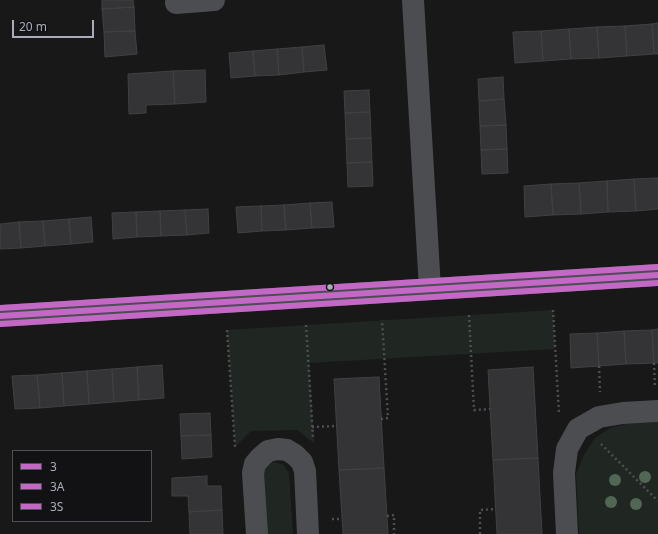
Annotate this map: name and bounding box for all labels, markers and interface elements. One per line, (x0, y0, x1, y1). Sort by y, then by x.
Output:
scale bar (14, 12, 96, 38)
text: 20 m (19, 18, 47, 35)
unlabelled marker (325, 282, 335, 292)
legend (12, 450, 152, 522)
text: 3 (50, 458, 57, 475)
text: 3A (50, 478, 65, 495)
text: 3S (50, 498, 63, 515)

